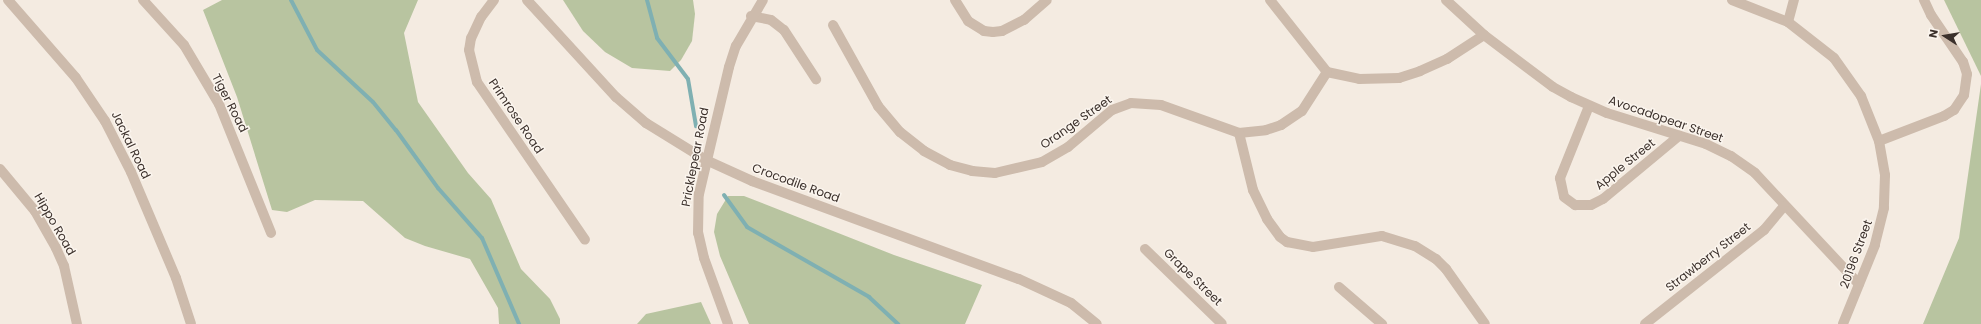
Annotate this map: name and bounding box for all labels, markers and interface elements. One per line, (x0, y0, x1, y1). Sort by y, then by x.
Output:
north arrow (1925, 16, 1965, 56)
text: N (1925, 28, 1942, 39)
street label: Tiger Road (209, 71, 251, 135)
street label: Primrose Road (486, 76, 546, 156)
street label: Orange Street (1038, 92, 1114, 152)
street label: Avocadopear Street (1607, 93, 1725, 145)
street label: Pricklepear Road (678, 106, 712, 208)
street label: Jackal Road (108, 109, 154, 181)
street label: Apple Street (1592, 135, 1658, 193)
street label: Crocodile Road (750, 160, 842, 206)
street label: Hippo Road (31, 190, 79, 258)
street label: 20196 Street (1837, 218, 1875, 290)
street label: Strawberry Street (1663, 219, 1753, 295)
street label: Grape Street (1161, 245, 1225, 309)

